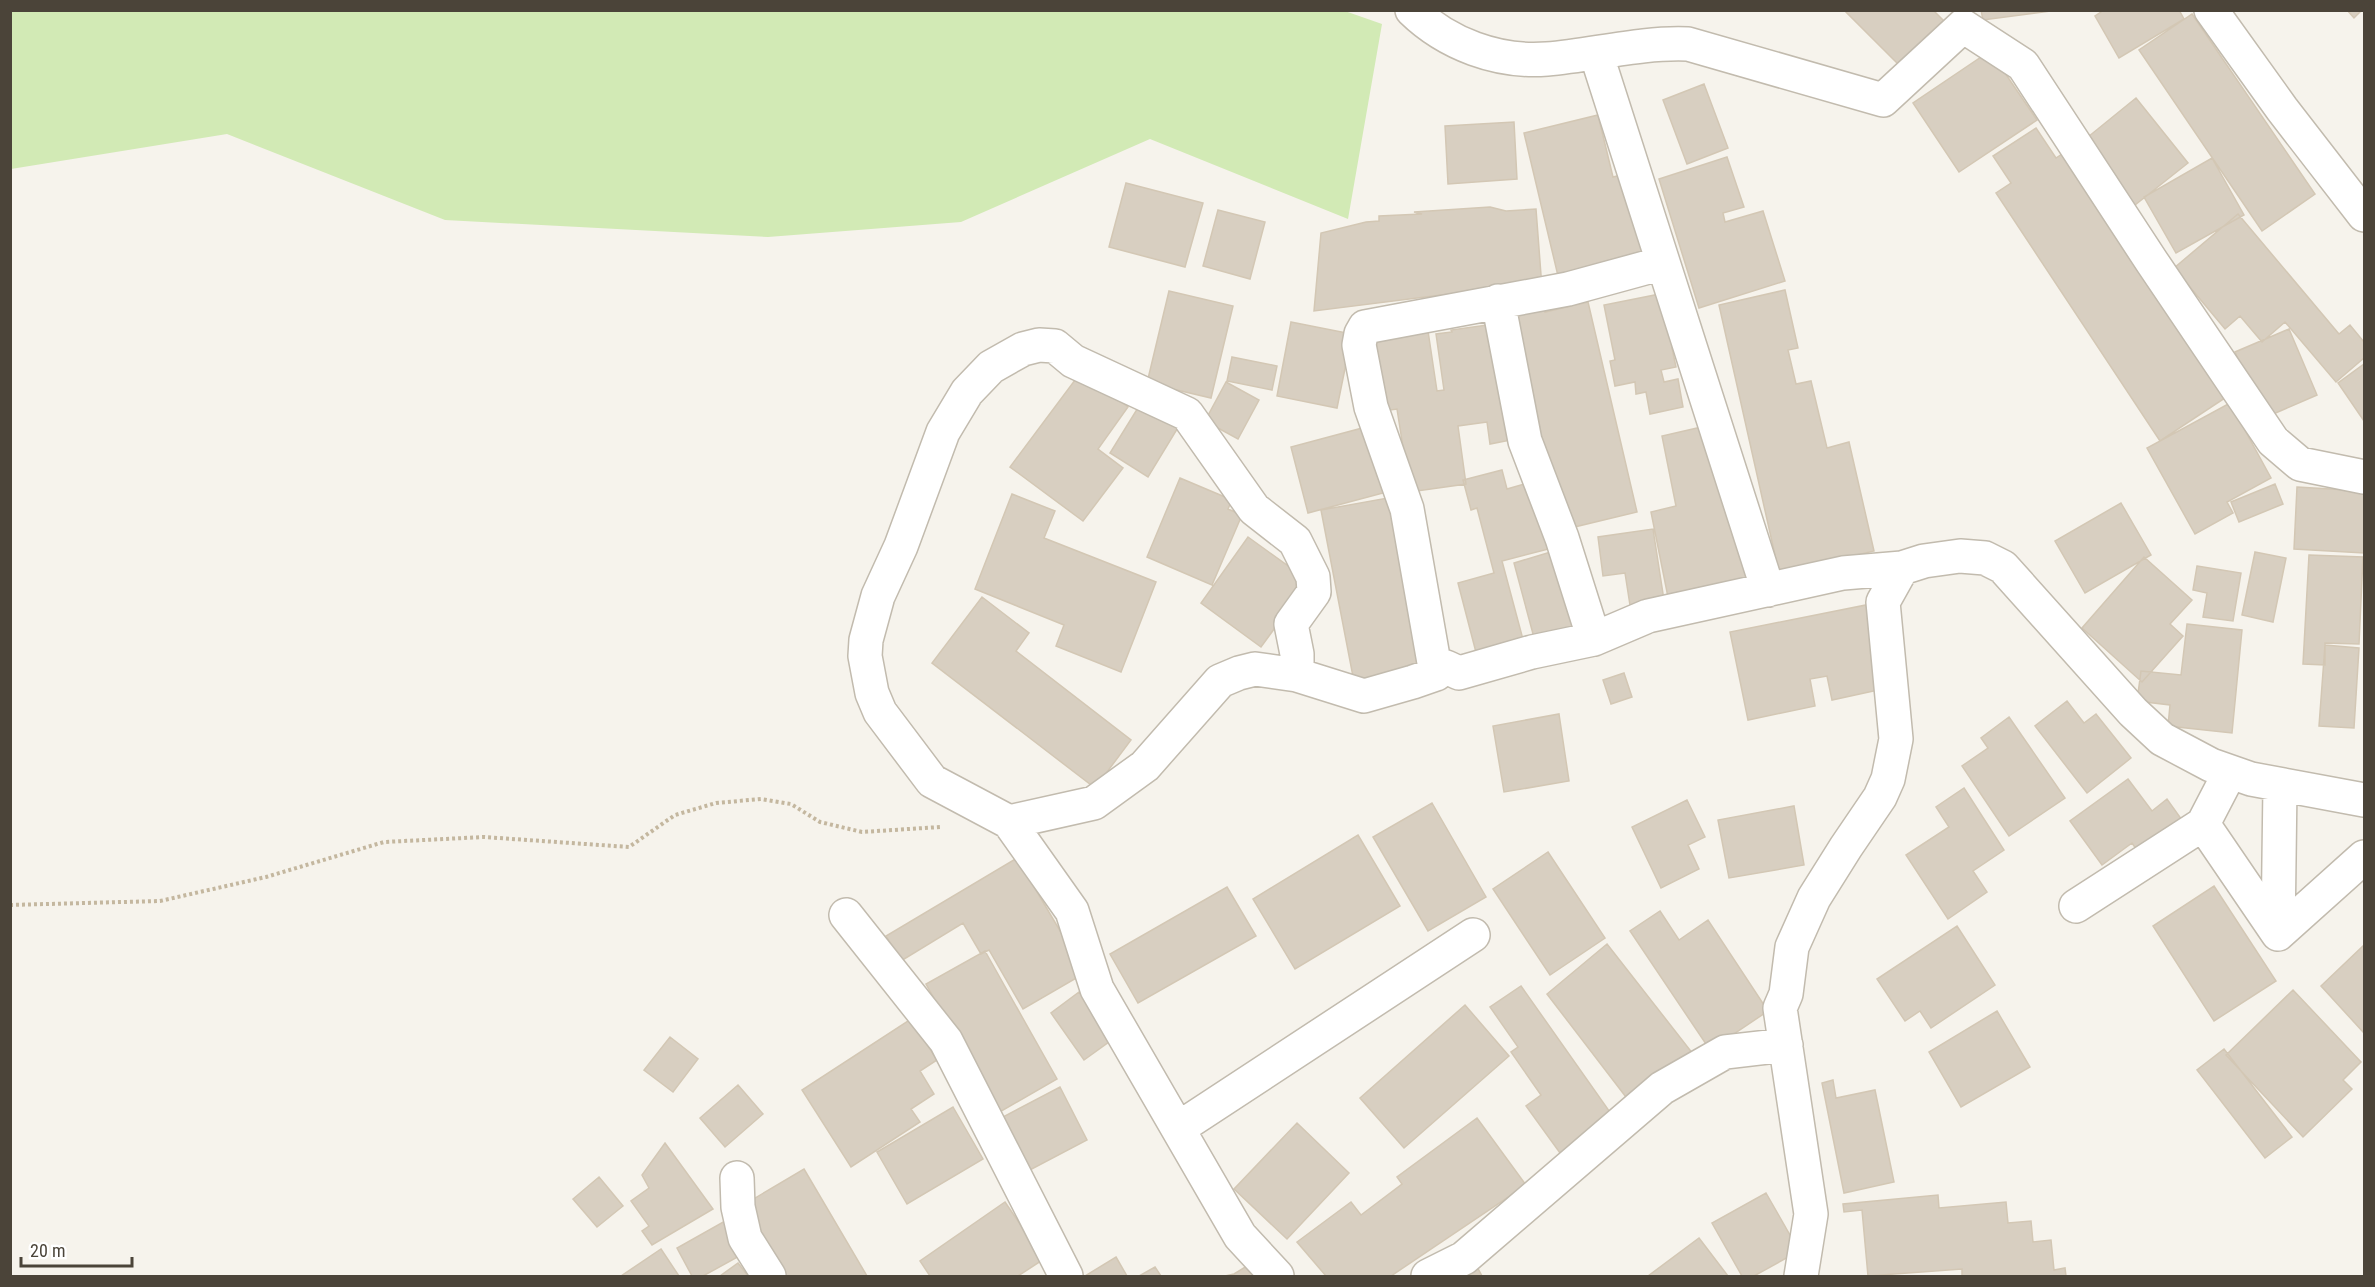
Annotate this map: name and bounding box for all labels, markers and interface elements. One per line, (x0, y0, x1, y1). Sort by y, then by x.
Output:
scale bar (21, 1230, 132, 1268)
text: 20 m (30, 1240, 65, 1261)

